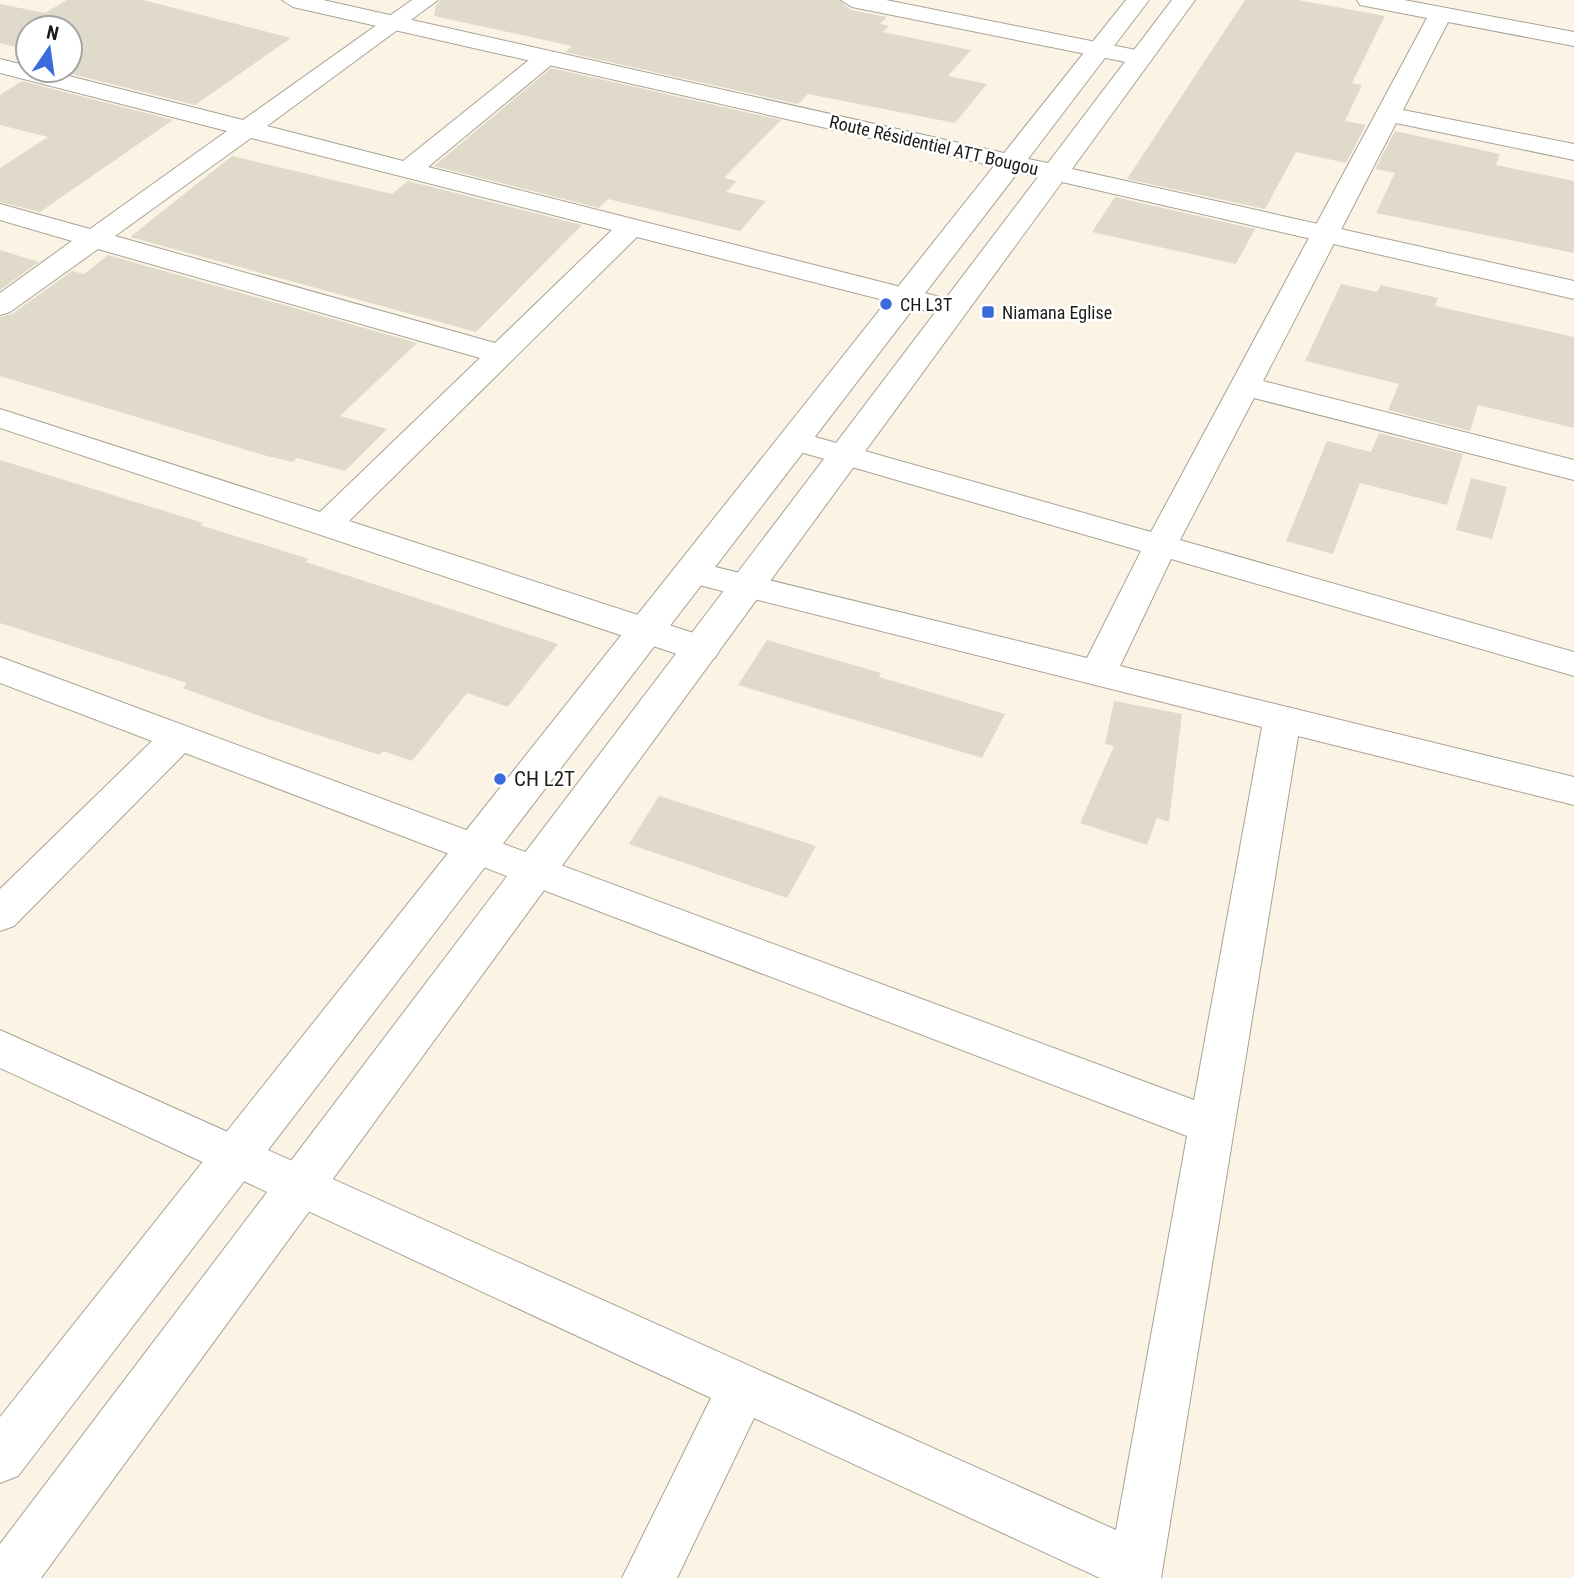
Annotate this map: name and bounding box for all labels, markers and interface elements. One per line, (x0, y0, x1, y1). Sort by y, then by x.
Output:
north arrow (14, 14, 84, 84)
text: N (44, 20, 61, 45)
street label: Route Résidentiel ATT Bougou (827, 111, 1041, 179)
place label: CH L3T (900, 294, 952, 315)
marker: CH L3T (878, 296, 894, 312)
place label: Niamana Eglise (1002, 302, 1112, 323)
marker: Niamana Eglise (980, 304, 996, 320)
place label: CH L2T (514, 767, 575, 791)
marker: CH L2T (492, 771, 508, 787)

